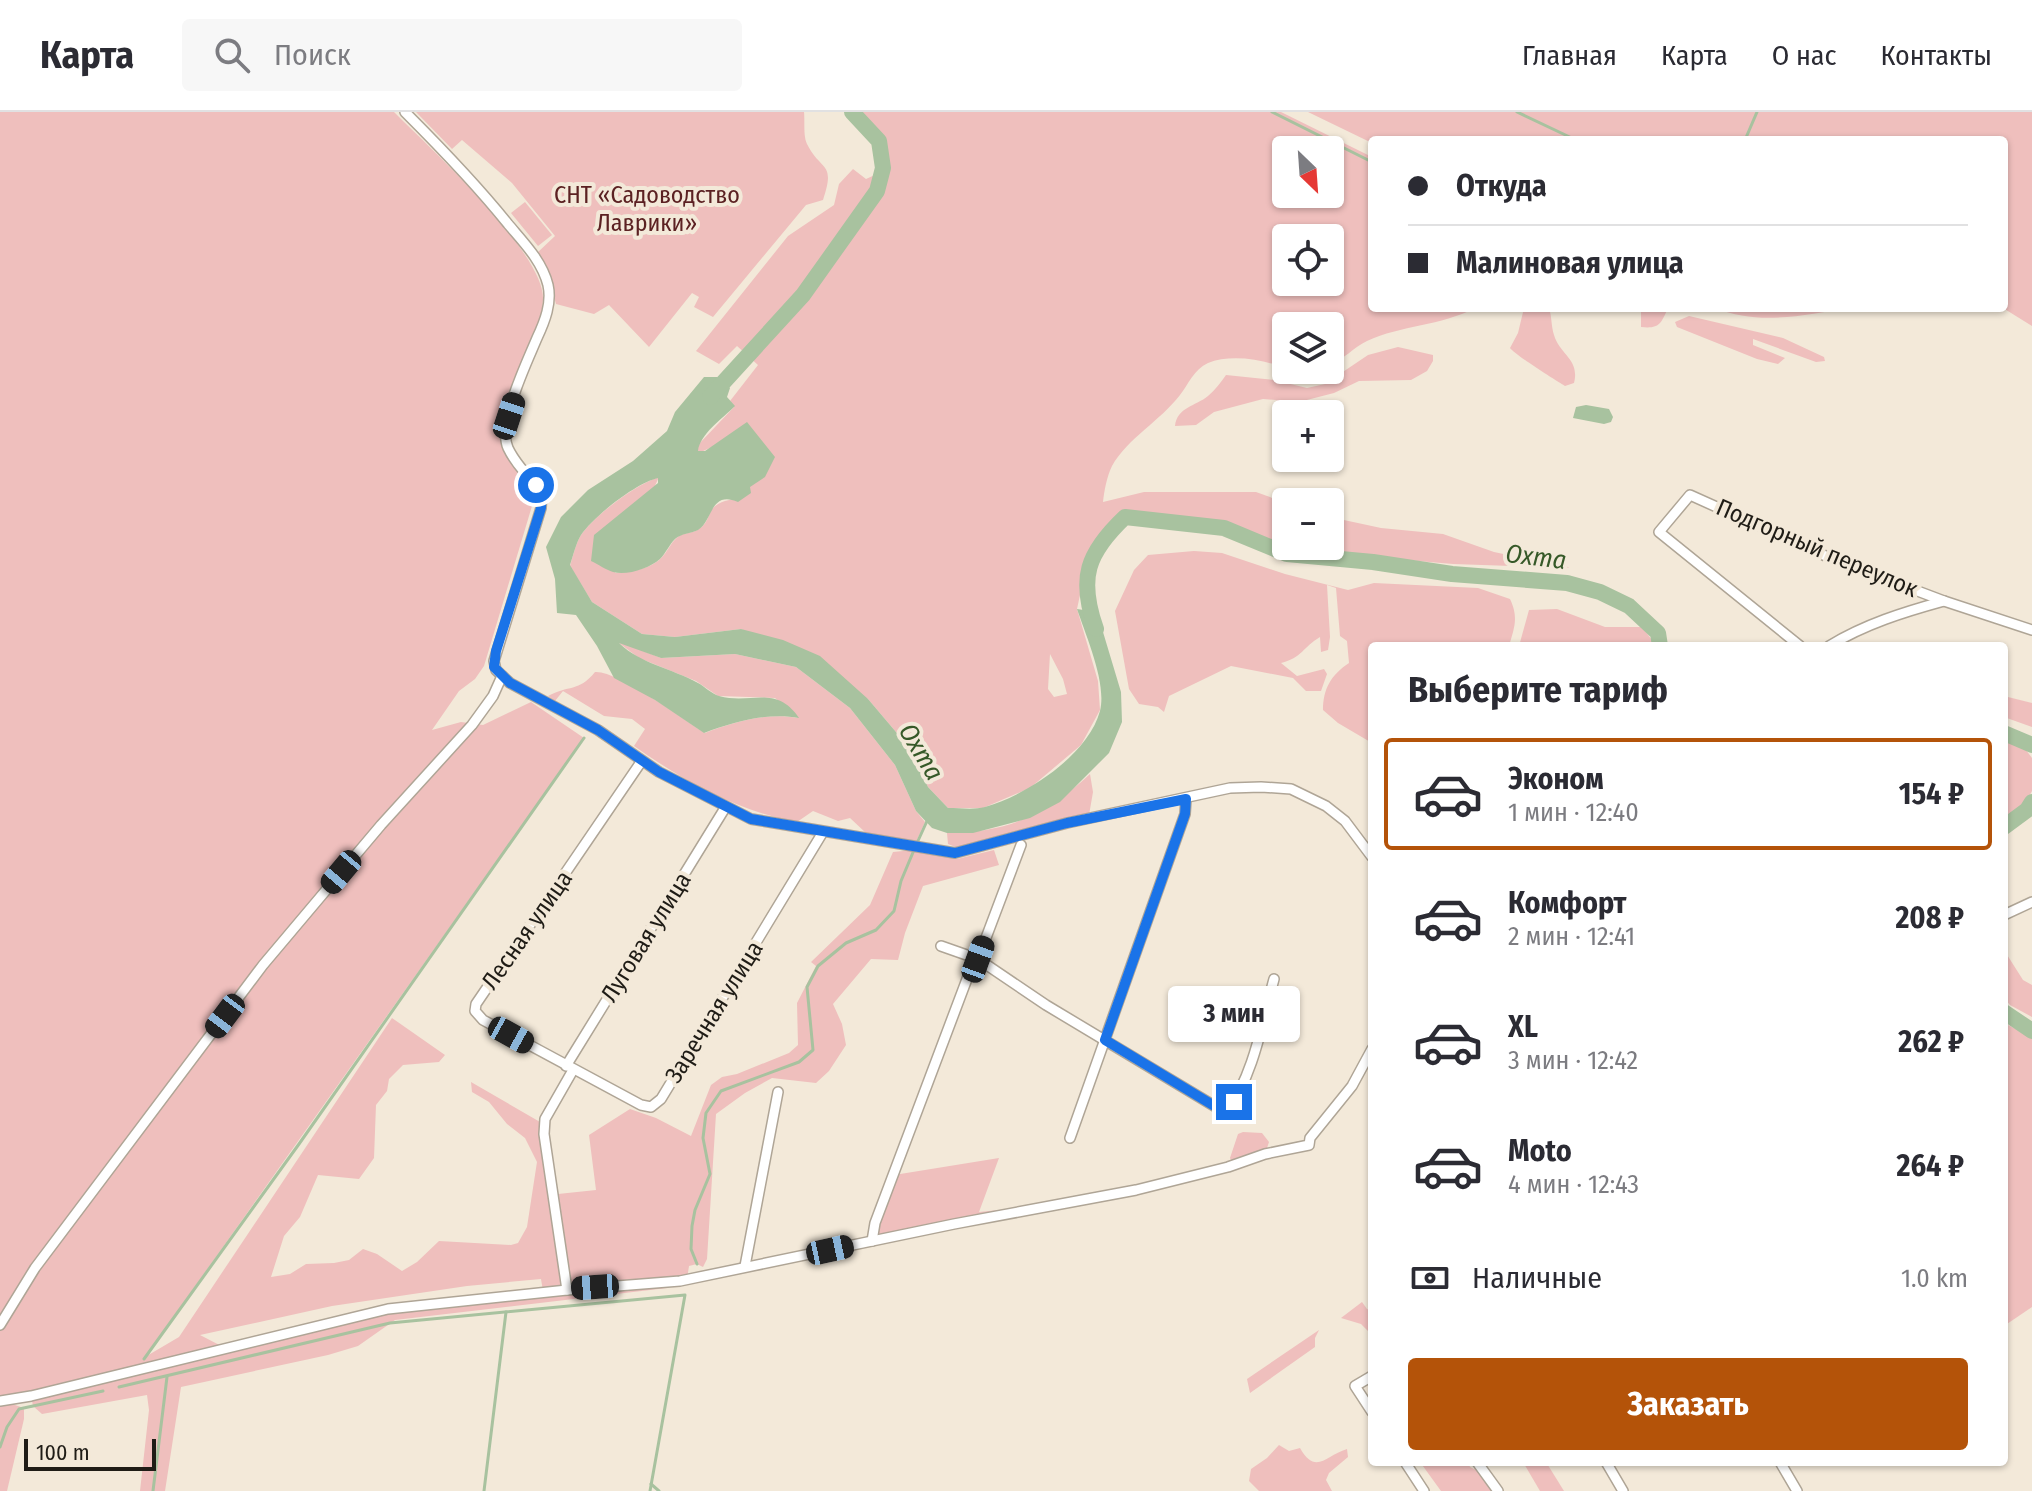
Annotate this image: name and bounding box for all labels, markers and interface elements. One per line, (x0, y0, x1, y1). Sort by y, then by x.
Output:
search box (182, 19, 742, 91)
text: Карта (40, 32, 134, 78)
icon: search (210, 33, 254, 77)
text: Поиск (274, 37, 351, 73)
text: Главная (1522, 39, 1617, 72)
text: Карта (1661, 39, 1728, 72)
text: О нас (1772, 39, 1837, 72)
text: Контакты (1881, 39, 1992, 72)
north arrow (1272, 136, 1344, 208)
map controls (1272, 136, 1344, 560)
text: Откуда (1456, 168, 1547, 204)
park label: СНТ «Садоводство Лаврики» (554, 181, 740, 237)
button: locate (1272, 224, 1344, 296)
text: Малиновая улица (1456, 245, 1684, 281)
button: layers (1272, 312, 1344, 384)
car (490, 389, 528, 443)
button: + (1272, 400, 1344, 472)
route start (518, 467, 554, 503)
button: − (1272, 488, 1344, 560)
street label: Подгорный переулок (1712, 493, 1923, 603)
water label: Охта (1504, 538, 1568, 576)
text: Выберите тариф (1408, 668, 1668, 712)
water label: Охта (892, 718, 950, 786)
icon: car (1412, 758, 1484, 830)
text: Эконом (1508, 761, 1604, 797)
text: 154 ₽ (1899, 776, 1964, 812)
text: 1 мин · 12:40 (1508, 797, 1639, 828)
car (316, 846, 366, 898)
street label: Лесная улица (476, 865, 578, 995)
street label: Луговая улица (595, 867, 697, 1007)
icon: car (1412, 882, 1484, 954)
text: Комфорт (1508, 885, 1626, 921)
text: 208 ₽ (1895, 900, 1964, 936)
text: 2 мин · 12:41 (1508, 921, 1635, 952)
car (959, 932, 997, 986)
street label: Заречная улица (659, 936, 769, 1088)
callout: 3 мин (1168, 986, 1300, 1042)
car (201, 990, 249, 1042)
text: 3 мин (1203, 998, 1265, 1029)
icon: car (1412, 1006, 1484, 1078)
text: XL (1508, 1009, 1538, 1045)
car (484, 1013, 538, 1057)
text: 262 ₽ (1898, 1024, 1964, 1060)
text: 3 мин · 12:42 (1508, 1045, 1638, 1076)
route end (1216, 1084, 1252, 1120)
icon: car (1412, 1130, 1484, 1202)
text: Moto (1508, 1133, 1572, 1169)
text: 264 ₽ (1897, 1148, 1964, 1184)
text: 4 мин · 12:43 (1508, 1169, 1639, 1200)
car (804, 1233, 856, 1267)
icon: cash (1408, 1256, 1452, 1300)
text: Наличные (1472, 1260, 1602, 1296)
text: 1.0 km (1901, 1263, 1968, 1294)
car (570, 1273, 620, 1301)
button: Заказать (1408, 1358, 1968, 1450)
scale bar (24, 1435, 156, 1471)
text: 100 m (36, 1439, 90, 1466)

